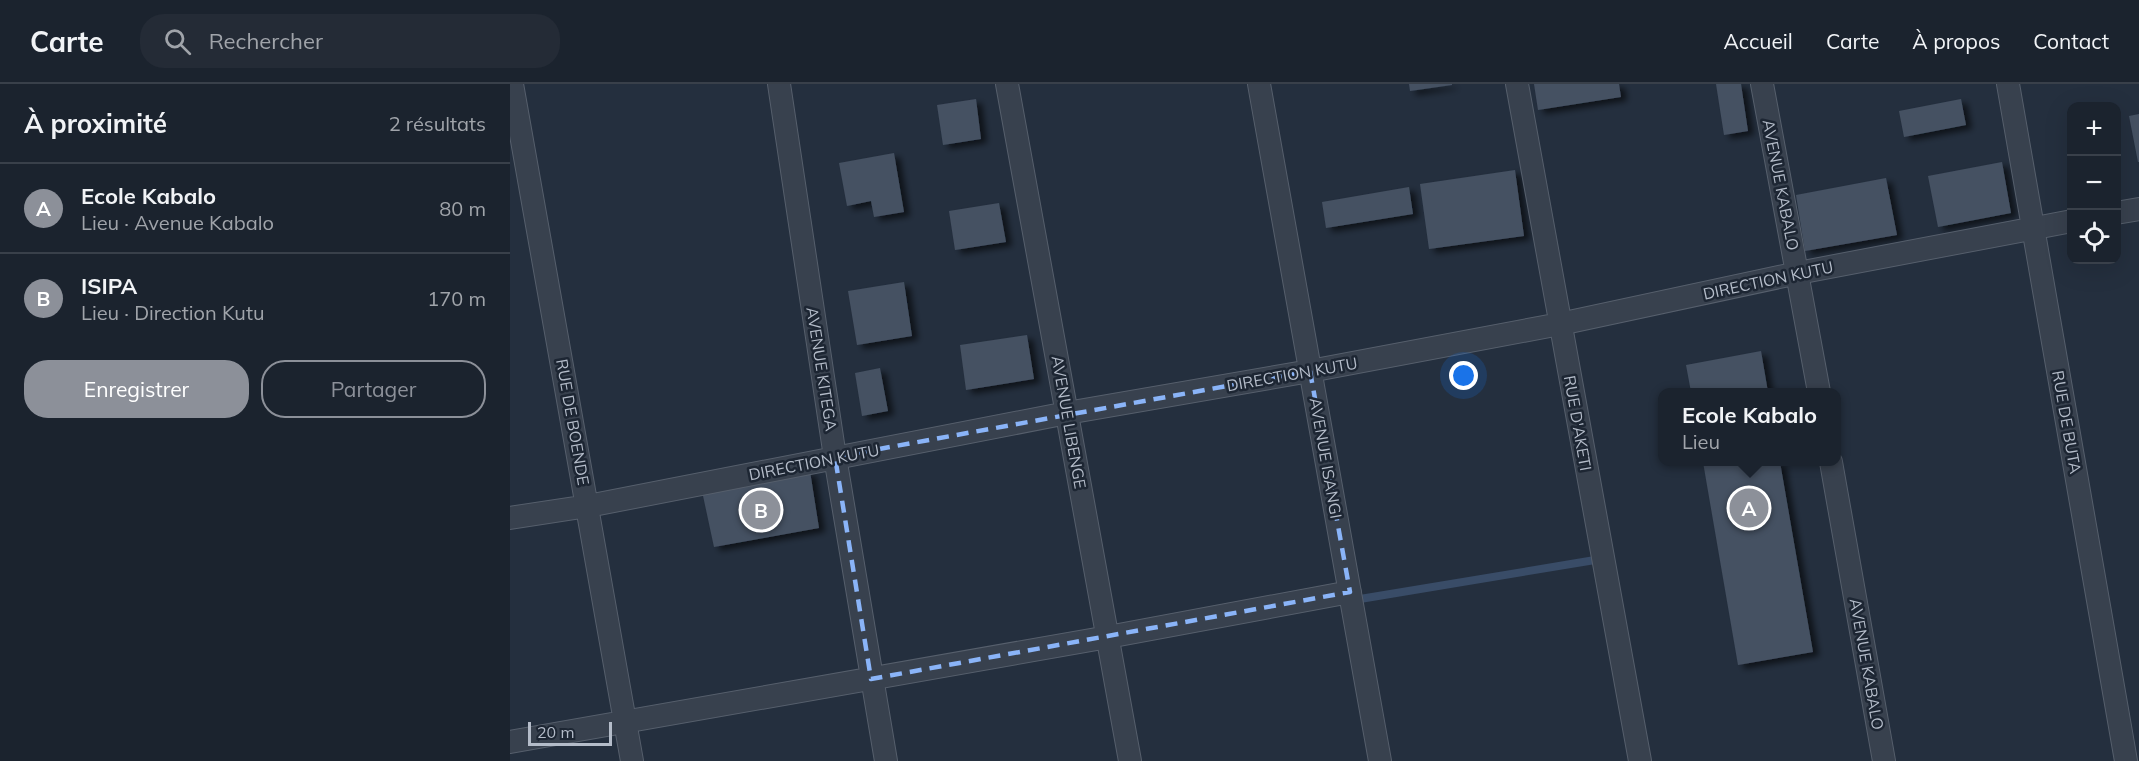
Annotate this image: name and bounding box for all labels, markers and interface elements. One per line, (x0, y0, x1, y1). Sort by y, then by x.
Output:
search box (140, 14, 560, 68)
text: Carte (30, 24, 104, 59)
icon: search (161, 25, 194, 58)
text: Rechercher (209, 27, 323, 55)
text: Accueil (1723, 28, 1793, 54)
text: Carte (1826, 28, 1879, 54)
text: À propos (1912, 28, 2000, 54)
text: Contact (2033, 28, 2109, 54)
map controls (2067, 102, 2121, 264)
button: + (2067, 102, 2121, 156)
text: À proximité (24, 107, 167, 140)
text: 2 résultats (389, 111, 486, 136)
street label: AVENUE KABALO (1758, 118, 1804, 252)
button: − (2067, 156, 2121, 210)
text: Ecole Kabalo (81, 182, 216, 210)
text: A (36, 196, 51, 221)
text: 80 m (439, 196, 486, 221)
text: Lieu · Avenue Kabalo (81, 210, 274, 235)
button: locate (2067, 210, 2121, 264)
street label: DIRECTION KUTU (1701, 256, 1835, 304)
text: ISIPA (81, 272, 137, 300)
text: B (37, 286, 50, 311)
text: 170 m (427, 286, 486, 311)
text: Lieu · Direction Kutu (81, 300, 264, 325)
street label: AVENUE KITEGA (802, 305, 842, 433)
street label: DIRECTION KUTU (1225, 353, 1359, 395)
street label: AVENUE LIBENGE (1047, 354, 1091, 490)
street label: RUE DE BOENDE (552, 357, 594, 487)
button: Enregistrer (24, 360, 249, 418)
button: Partager (261, 360, 486, 418)
your location (1449, 361, 1478, 390)
street label: RUE DE BUTA (2048, 369, 2086, 475)
street label: RUE D'AKETI (1560, 374, 1596, 472)
popup (1658, 388, 1841, 466)
street label: AVENUE ISANGI (1306, 396, 1346, 520)
text: Ecole Kabalo (1682, 401, 1817, 429)
text: Lieu (1682, 429, 1720, 454)
street label: DIRECTION KUTU (747, 440, 881, 484)
pin: A (1730, 486, 1768, 530)
pin: B (742, 488, 780, 532)
street label: AVENUE KABALO (1846, 597, 1888, 731)
scale bar (528, 719, 612, 746)
text: 20 m (537, 722, 574, 742)

